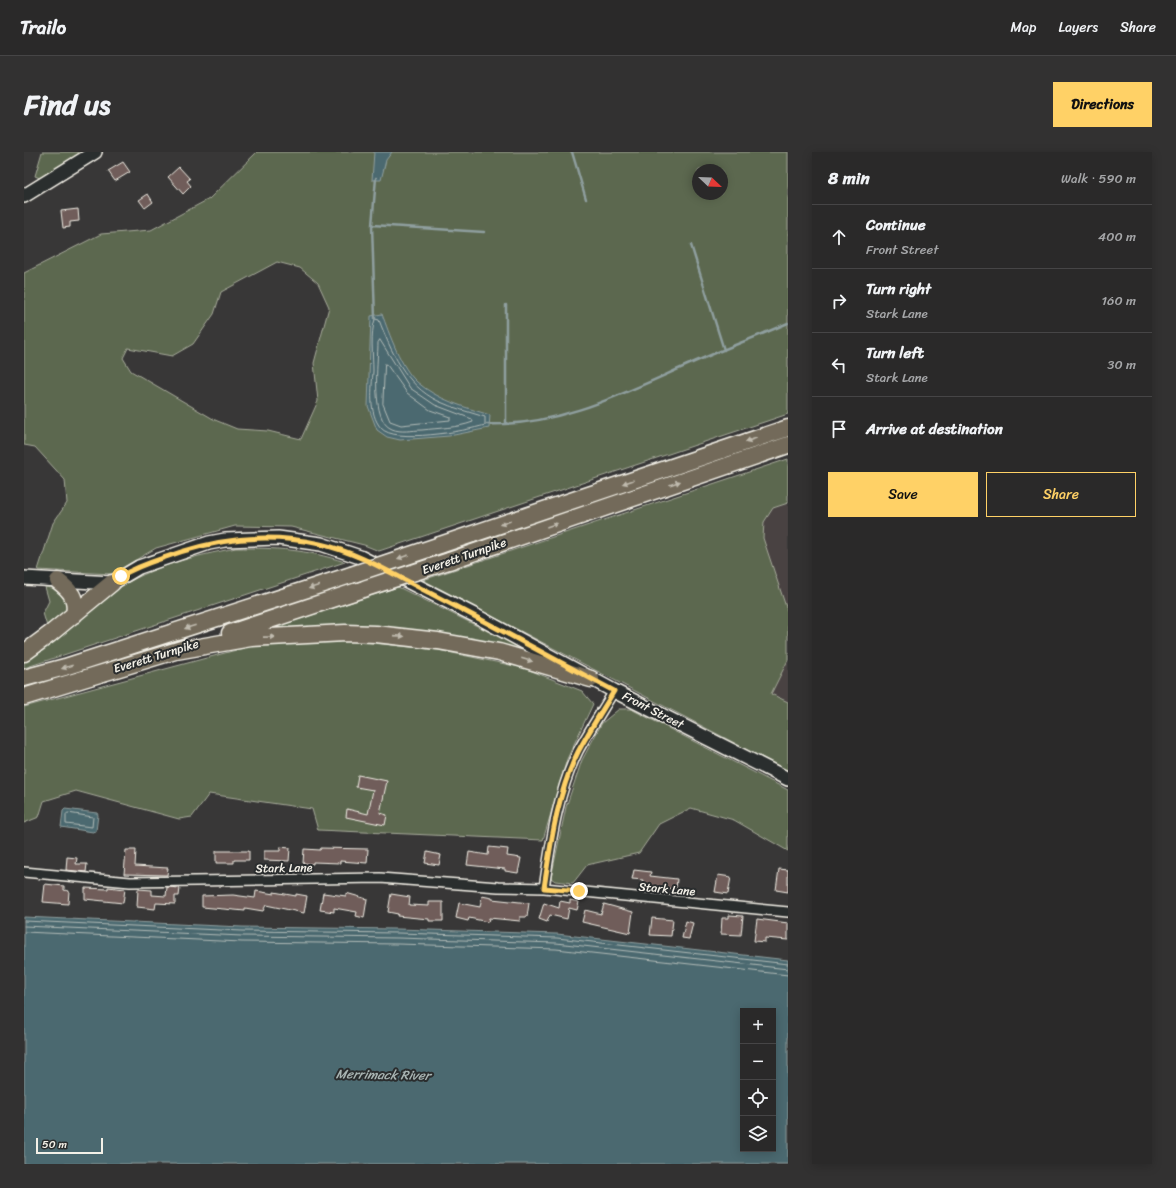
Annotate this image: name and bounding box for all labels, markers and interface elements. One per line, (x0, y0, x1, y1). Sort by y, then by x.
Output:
text: Trailo (20, 11, 66, 44)
text: Map (1011, 15, 1036, 40)
text: Layers (1058, 15, 1098, 40)
text: Share (1120, 15, 1156, 40)
text: Find us (24, 80, 111, 129)
button: Directions (1053, 82, 1152, 127)
text: 8 min (828, 163, 870, 193)
north arrow (692, 164, 728, 200)
text: Walk · 590 m (1061, 167, 1136, 190)
text: Continue (866, 212, 926, 238)
text: 400 m (1098, 225, 1136, 248)
icon: ahead (828, 226, 850, 248)
text: Front Street (866, 238, 938, 261)
text: Turn right (866, 276, 931, 302)
text: 160 m (1101, 289, 1136, 312)
icon: right (828, 290, 850, 312)
text: Stark Lane (866, 302, 928, 325)
text: Turn left (866, 340, 924, 366)
text: 30 m (1107, 353, 1136, 376)
icon: left (828, 354, 850, 376)
text: Stark Lane (866, 366, 928, 389)
text: Arrive at destination (866, 416, 1003, 442)
icon: arrive (828, 418, 850, 440)
one-way arrow (745, 438, 757, 444)
button: Save (828, 472, 978, 517)
button: Share (986, 472, 1136, 517)
one-way arrow (621, 479, 633, 485)
one-way arrow (670, 480, 682, 486)
one-way arrow (498, 520, 510, 526)
one-way arrow (547, 522, 559, 528)
street label: Everett Turnpike (419, 531, 509, 581)
one-way arrow (397, 555, 409, 561)
route start (112, 567, 130, 585)
one-way arrow (308, 584, 320, 590)
one-way arrow (184, 624, 196, 630)
street label: Everett Turnpike (111, 633, 201, 679)
one-way arrow (393, 633, 405, 640)
one-way arrow (263, 634, 276, 640)
one-way arrow (521, 657, 533, 663)
one-way arrow (60, 664, 72, 670)
street label: Front Street (618, 685, 689, 736)
street label: Stark Lane (255, 857, 313, 879)
street label: Stark Lane (638, 876, 697, 902)
route end (570, 882, 588, 900)
map controls (740, 1008, 776, 1152)
button: + (740, 1008, 776, 1044)
button: − (740, 1044, 776, 1080)
water label: Merrimack River (336, 1062, 433, 1087)
button: locate (740, 1080, 776, 1116)
button: layers (740, 1116, 776, 1152)
text: 50 m (42, 1135, 67, 1154)
scale bar (36, 1136, 103, 1155)

